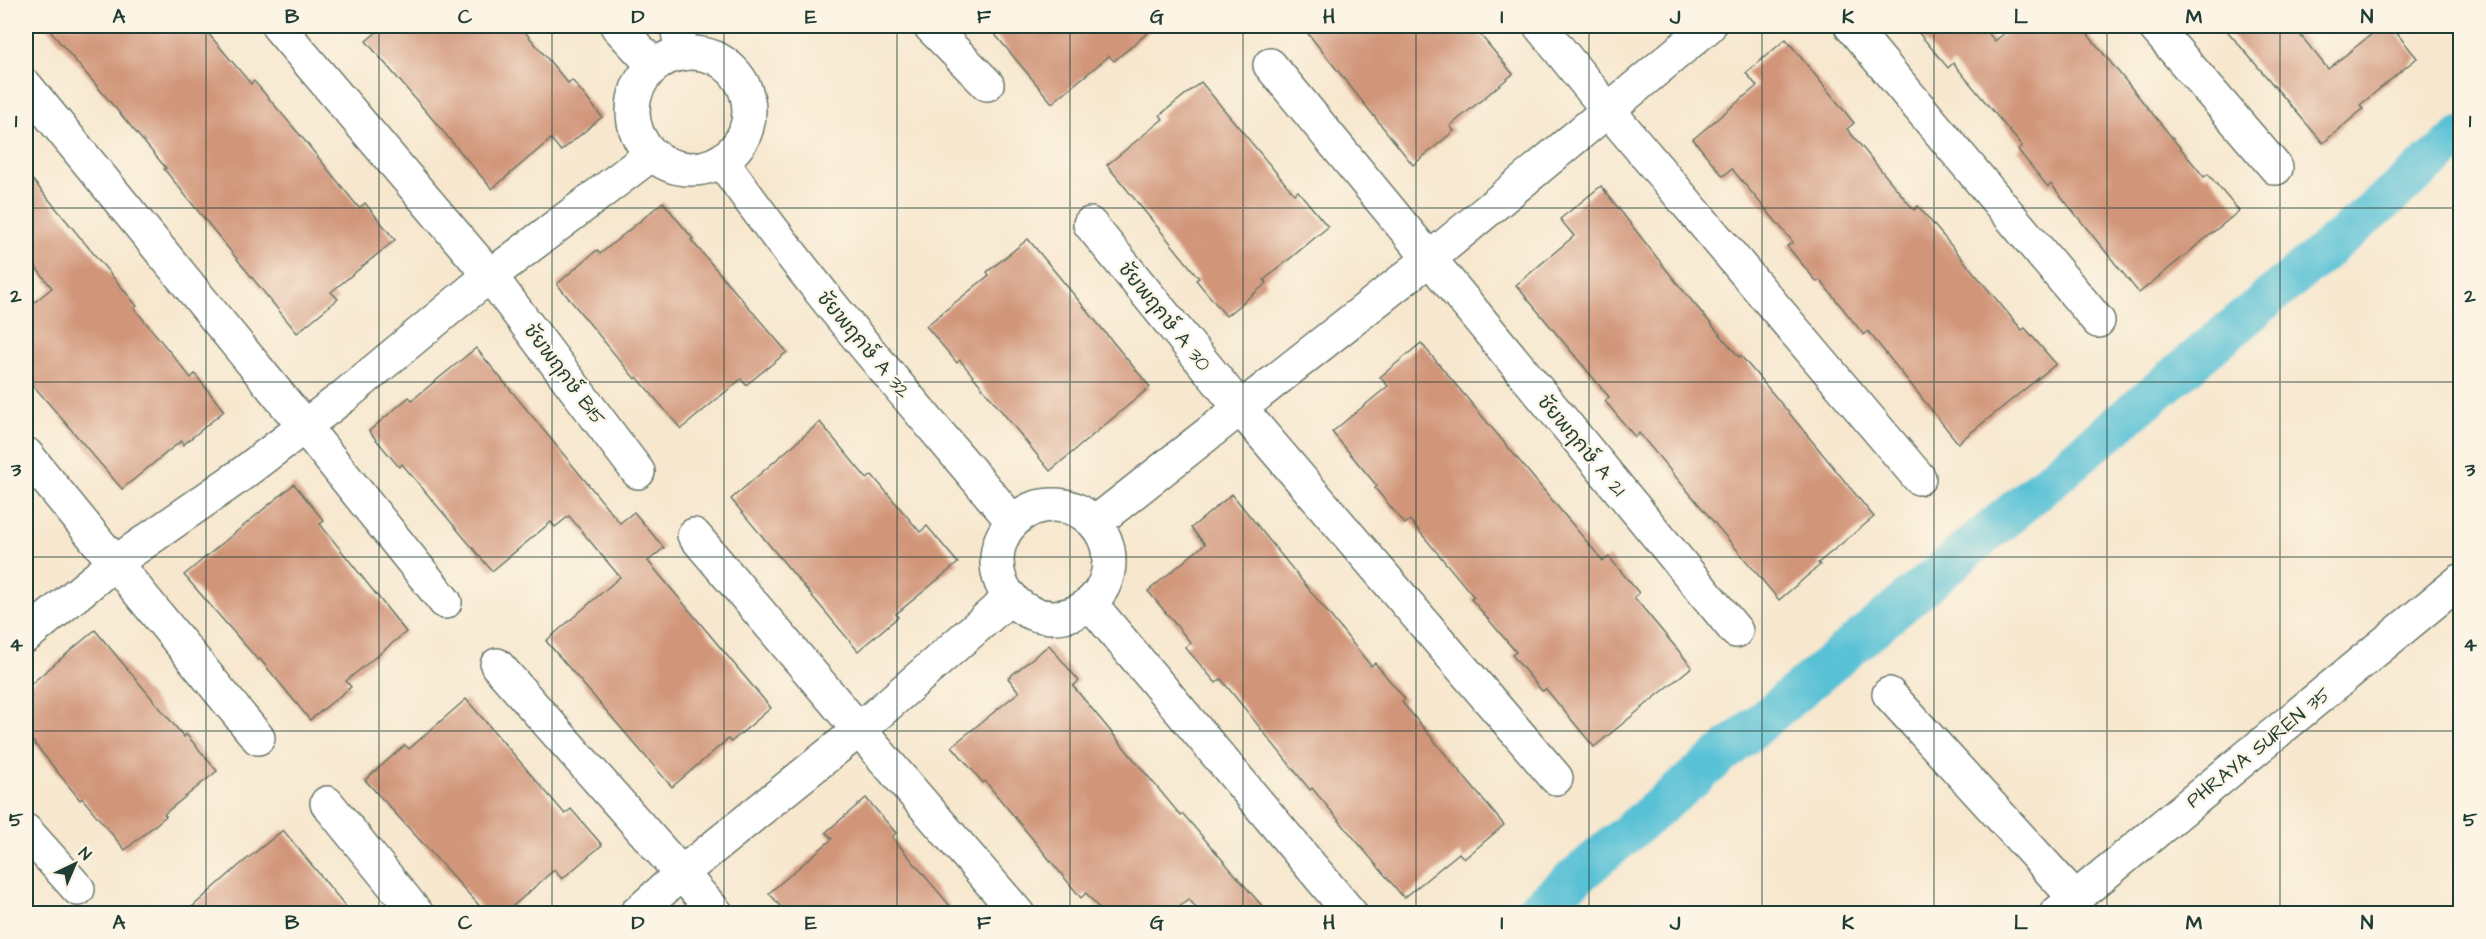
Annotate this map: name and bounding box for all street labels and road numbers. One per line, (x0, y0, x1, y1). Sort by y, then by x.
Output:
street label: ชัยพฤกษ์ A 30 (1111, 256, 1217, 378)
street label: ชัยพฤกษ์ A 32 (810, 285, 917, 405)
street label: ชัยพฤกษ์ B15 (517, 318, 612, 431)
street label: ชัยพฤกษ์ A 21 (1530, 389, 1632, 503)
street label: PHRAYA SUREN 35 (2180, 681, 2337, 815)

